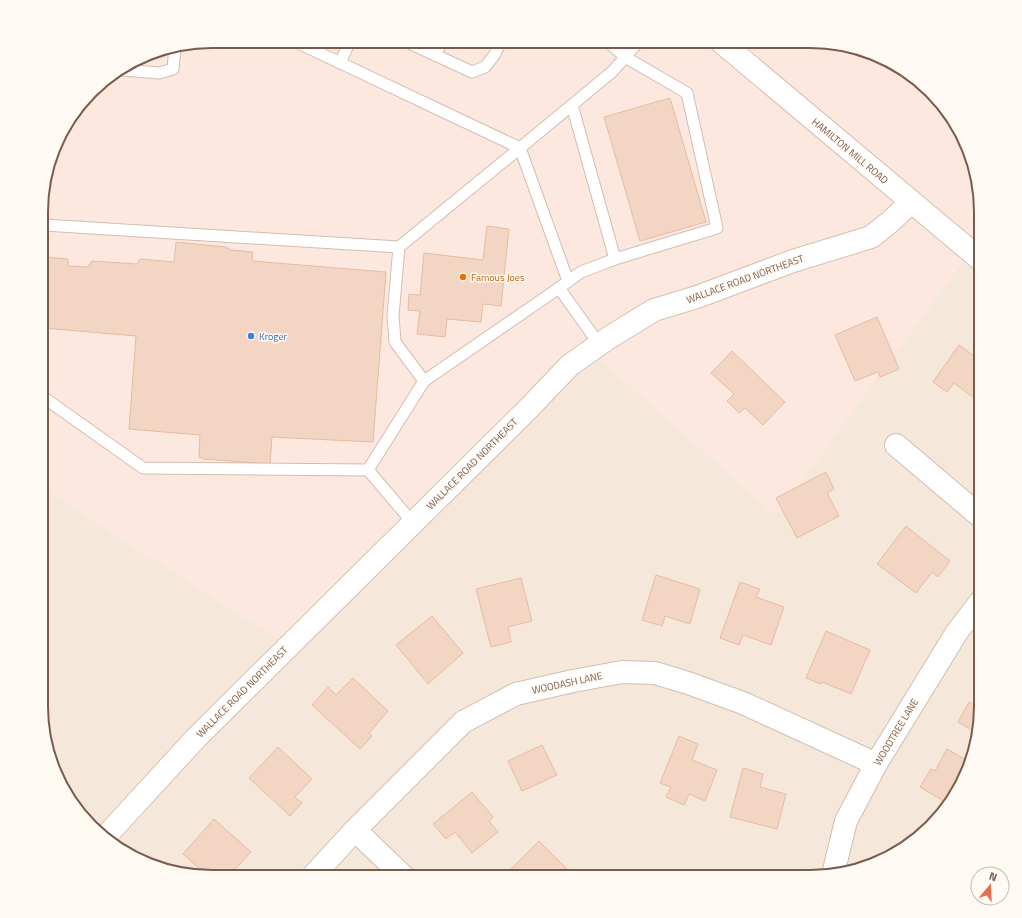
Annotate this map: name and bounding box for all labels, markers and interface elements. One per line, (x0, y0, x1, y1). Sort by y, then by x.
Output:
street label: HAMILTON MILL ROAD (809, 114, 891, 188)
street label: WALLACE ROAD NORTHEAST (684, 251, 807, 307)
place label: Famous Joes (471, 270, 525, 285)
marker: Famous Joes (458, 272, 468, 282)
place label: Kroger (259, 329, 287, 344)
marker: Kroger (246, 331, 256, 341)
street label: WALLACE ROAD NORTHEAST (423, 414, 522, 513)
street label: WALLACE ROAD NORTHEAST (193, 642, 292, 741)
street label: WOODASH LANE (530, 668, 604, 698)
street label: WOODTREE LANE (870, 695, 922, 768)
north arrow (970, 866, 1010, 906)
text: N (987, 868, 999, 885)

